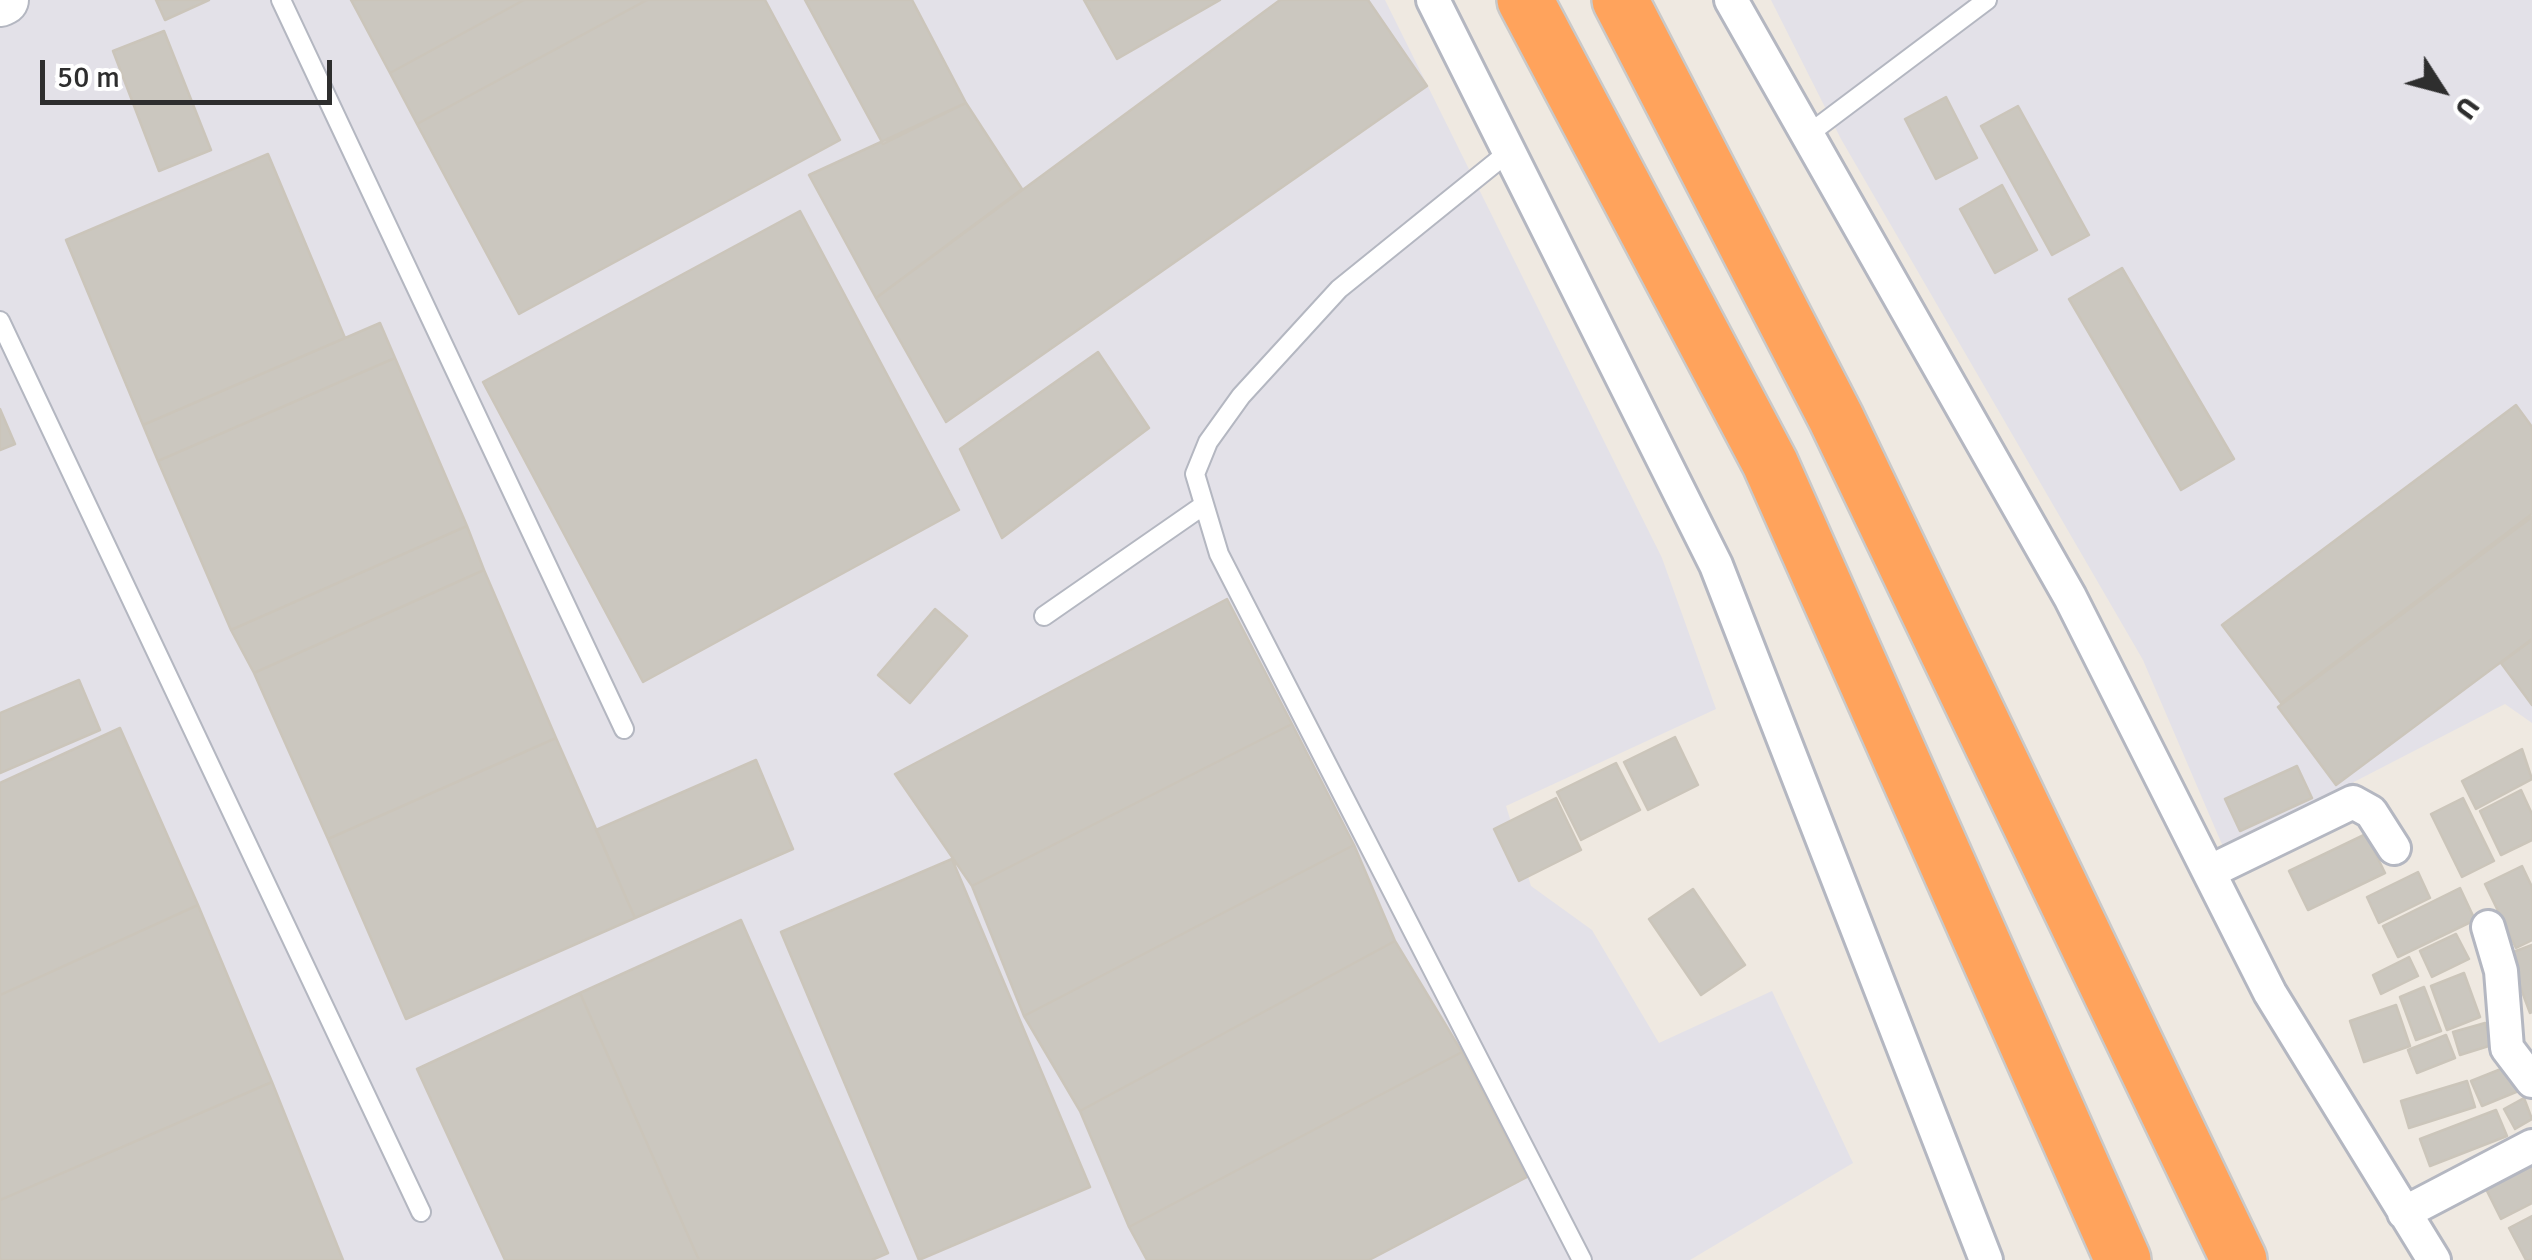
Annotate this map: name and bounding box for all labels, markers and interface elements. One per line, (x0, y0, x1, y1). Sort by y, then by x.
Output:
scale bar (45, 40, 338, 102)
north arrow (2392, 40, 2492, 140)
text: 50 m (57, 59, 120, 96)
text: U (2447, 90, 2486, 125)

